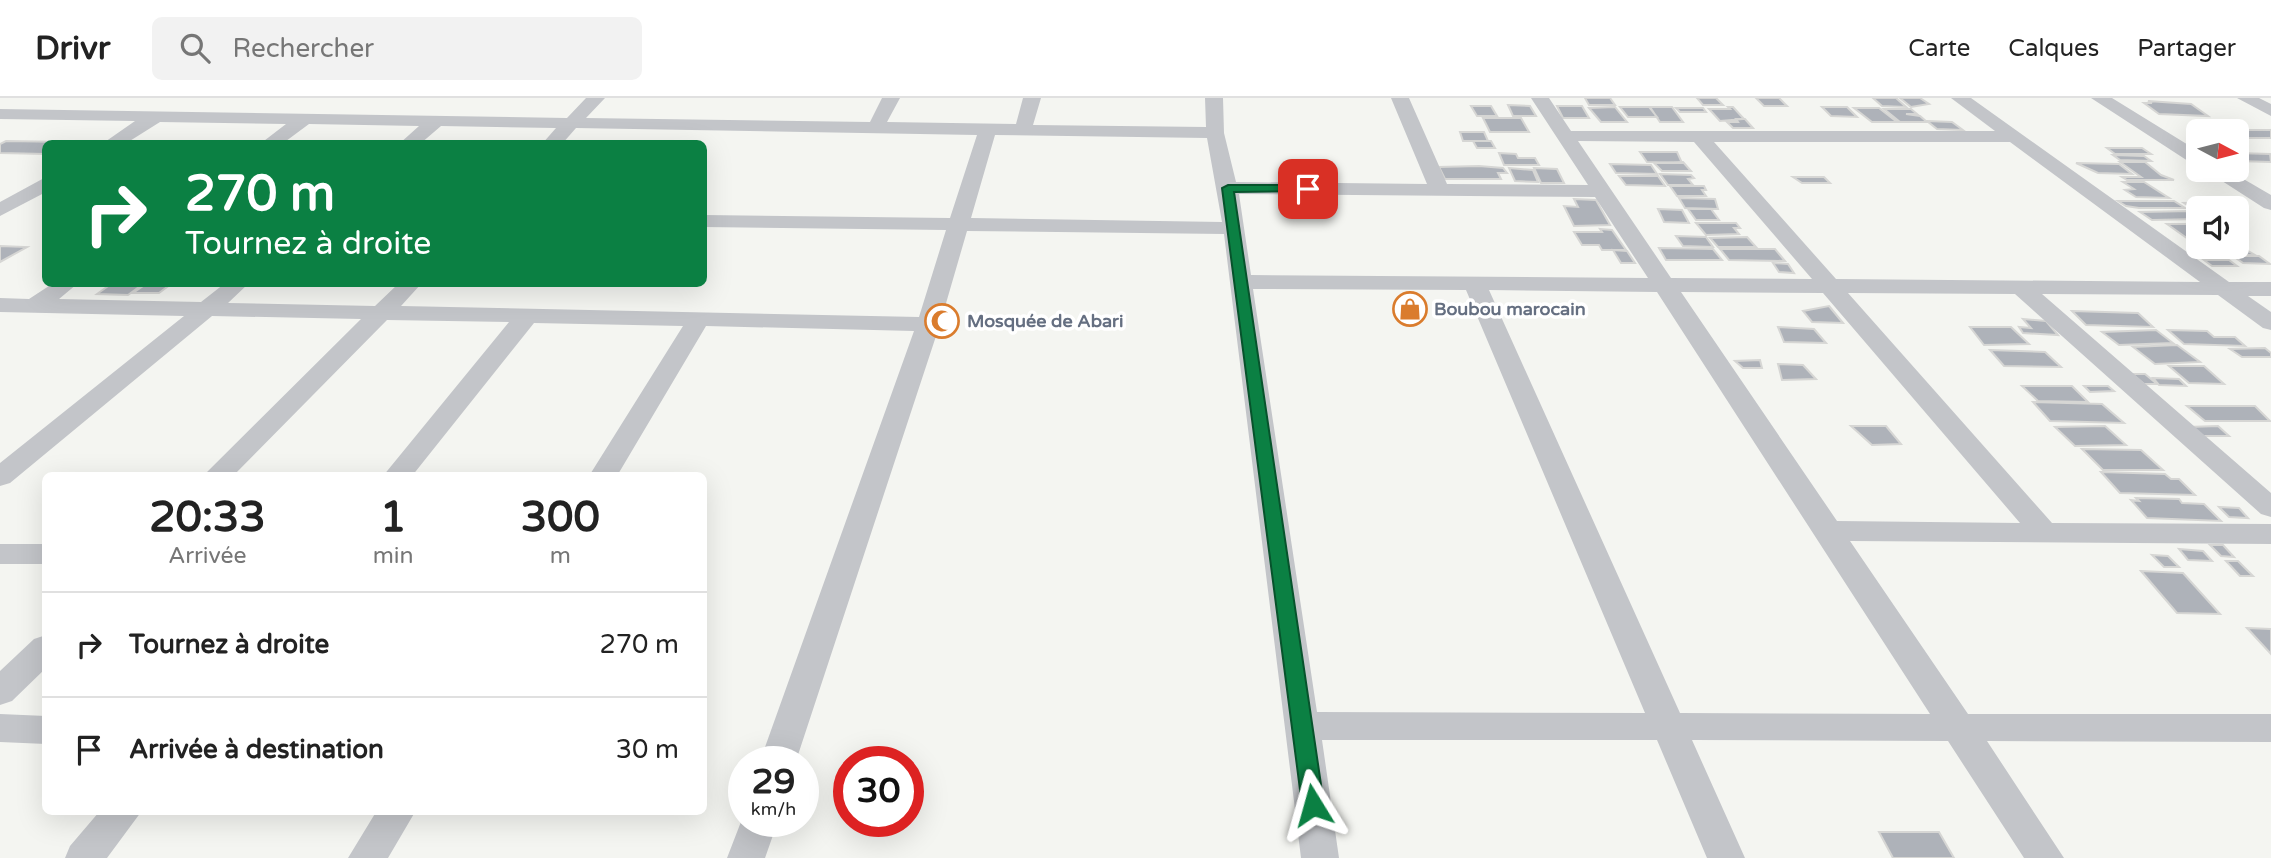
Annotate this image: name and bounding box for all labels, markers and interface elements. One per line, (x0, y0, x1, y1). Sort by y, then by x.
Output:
search box (152, 17, 642, 80)
text: Drivr (35, 29, 110, 68)
icon: search (176, 29, 214, 67)
text: Rechercher (232, 33, 374, 64)
text: Carte (1908, 34, 1970, 63)
text: Calques (2008, 34, 2099, 63)
text: Partager (2137, 34, 2236, 63)
north arrow (2186, 119, 2249, 182)
map controls (2186, 119, 2249, 259)
pin (1278, 159, 1338, 219)
text: 270 m (185, 165, 335, 224)
icon: right (70, 168, 161, 259)
icon: arrive (1289, 170, 1327, 208)
button: sound (2186, 196, 2249, 259)
text: Tournez à droite (185, 225, 431, 263)
shop icon: Boubou marocain (1391, 290, 1429, 328)
place label: Boubou marocain (1434, 298, 1586, 320)
mosque icon: Mosquée de Abari (923, 302, 961, 340)
place label: Mosquée de Abari (967, 310, 1124, 332)
text: 20:33 (149, 492, 266, 543)
text: 1 (380, 492, 406, 543)
text: 300 (521, 492, 600, 543)
text: Arrivée (168, 542, 247, 570)
text: min (373, 542, 414, 570)
text: m (550, 542, 571, 570)
icon: right (70, 626, 108, 664)
text: Tournez à droite (129, 629, 329, 660)
text: 270 m (599, 629, 679, 660)
icon: arrive (70, 731, 108, 769)
text: Arrivée à destination (129, 734, 384, 765)
text: 30 m (616, 734, 679, 765)
speed limit sign: 30 (833, 746, 924, 837)
text: 29 (752, 761, 795, 803)
position arrow (1276, 768, 1350, 842)
text: km/h (751, 798, 796, 820)

